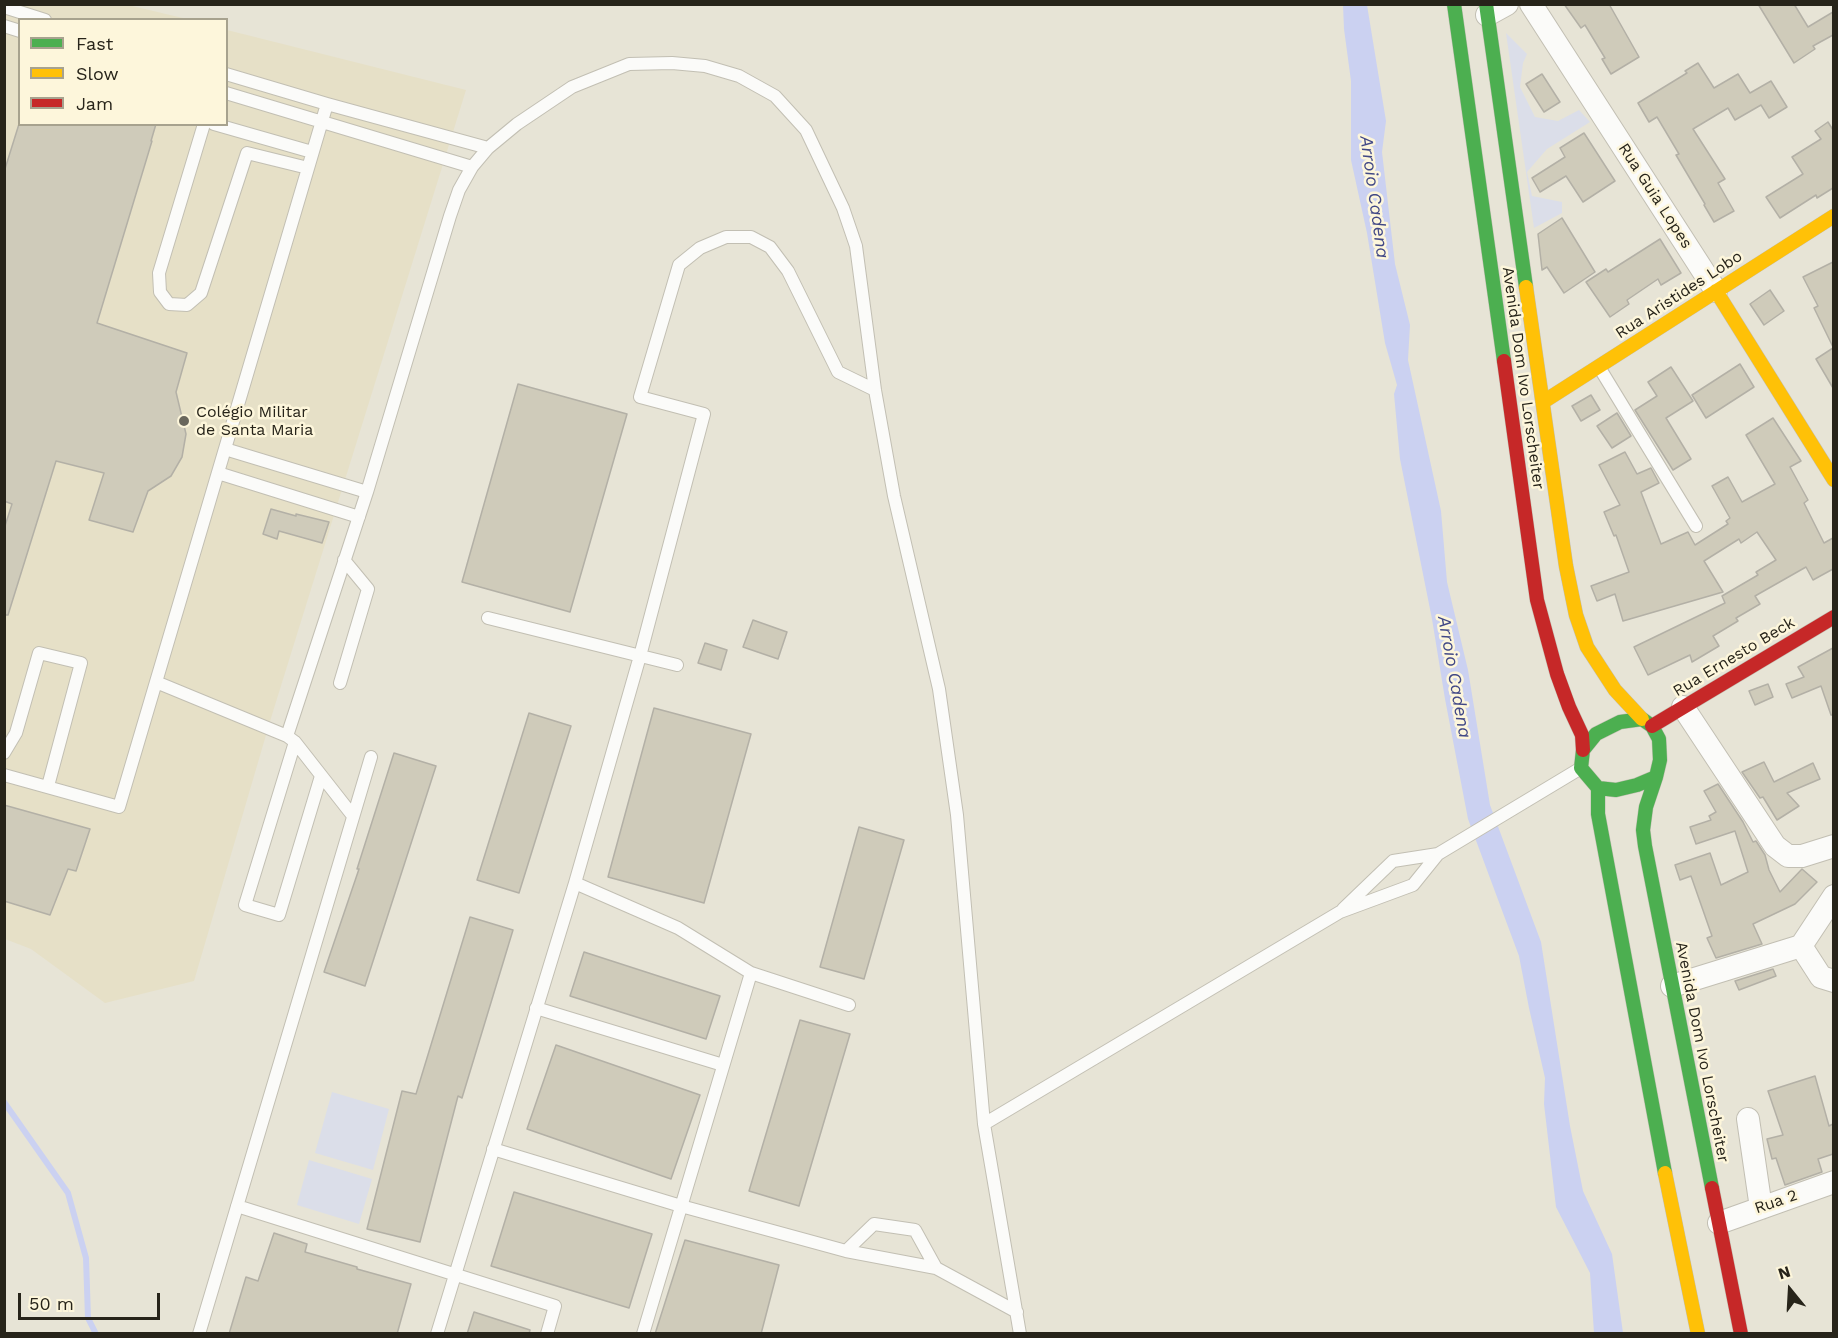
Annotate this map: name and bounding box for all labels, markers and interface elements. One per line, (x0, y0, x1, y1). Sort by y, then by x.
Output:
legend (18, 18, 228, 126)
text: Fast (76, 33, 113, 54)
text: Slow (76, 63, 119, 84)
text: Jam (76, 93, 113, 114)
water label: Arroio Cadena (1355, 134, 1393, 260)
street label: Rua Guia Lopes (1614, 140, 1696, 252)
street label: Rua Aristides Lobo (1612, 247, 1746, 343)
street label: Avenida Dom Ivo Lorscheiter (1498, 265, 1548, 491)
place label: Colégio Militar de Santa Maria (196, 402, 313, 440)
marker: Colégio Militar de Santa Maria (177, 414, 191, 428)
street label: Rua Ernesto Beck (1670, 613, 1798, 701)
water label: Arroio Cadena (1433, 614, 1475, 740)
street label: Avenida Dom Ivo Lorscheiter (1671, 940, 1733, 1164)
street label: Rua 2 (1752, 1186, 1800, 1218)
north arrow (1760, 1260, 1820, 1320)
text: N (1776, 1262, 1793, 1283)
scale bar (21, 1281, 164, 1319)
text: 50 m (29, 1293, 74, 1314)

